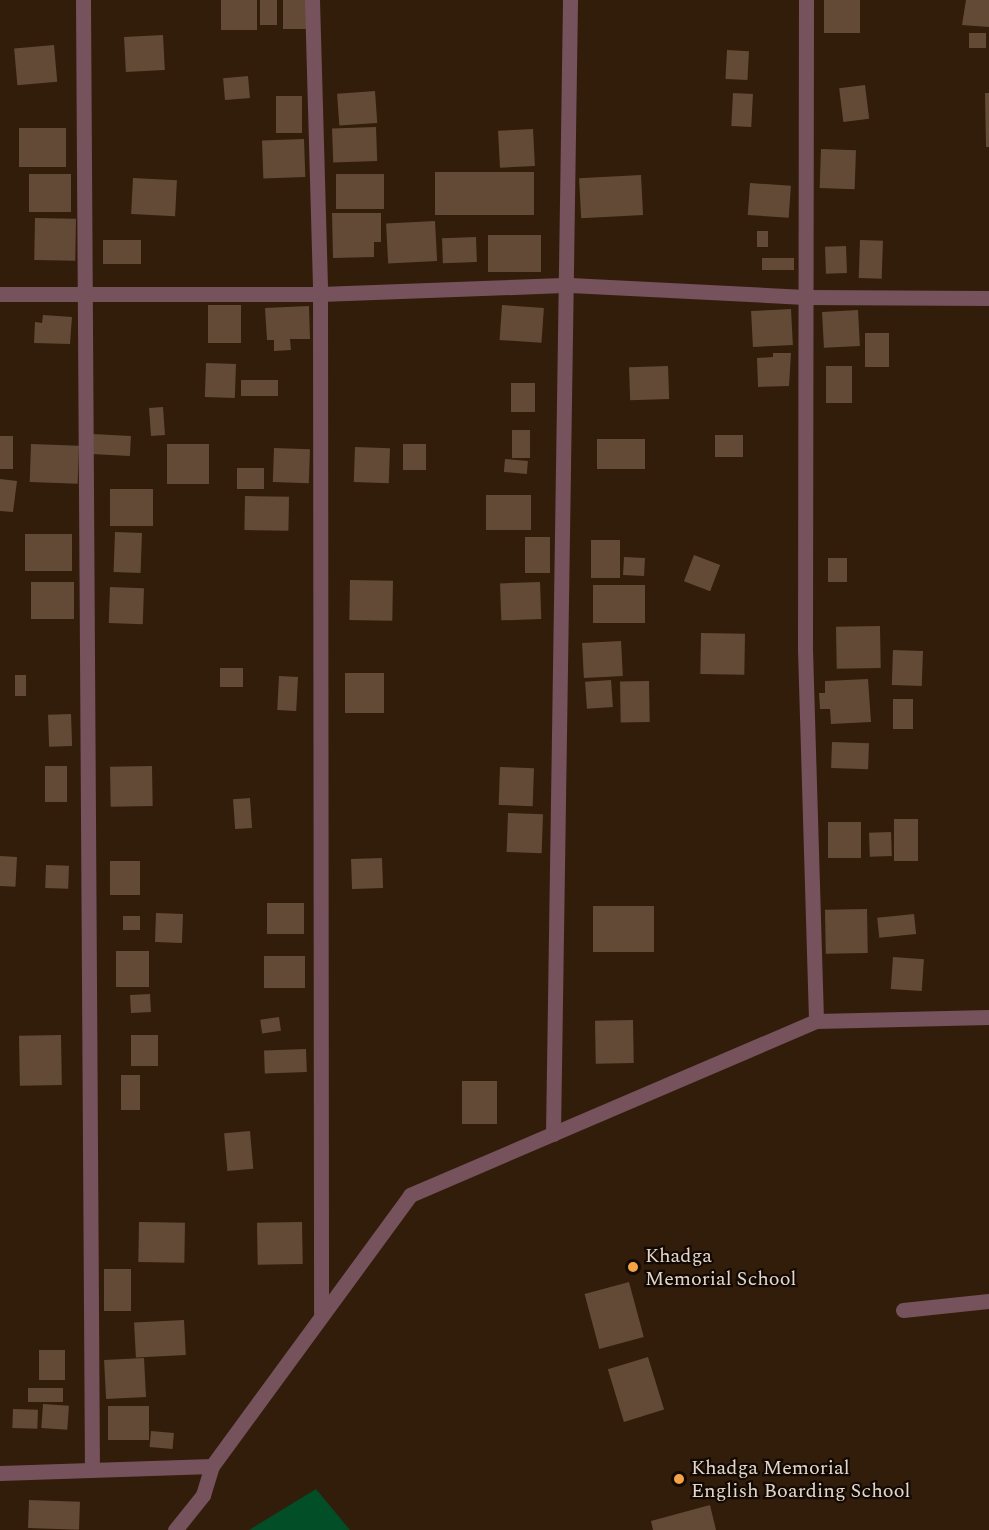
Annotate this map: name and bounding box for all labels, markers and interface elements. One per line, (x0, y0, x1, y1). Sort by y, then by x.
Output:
place label: Khadga Memorial School (645, 1244, 796, 1291)
marker: Khadga Memorial School (626, 1260, 640, 1274)
place label: Khadga Memorial English Boarding School (691, 1456, 910, 1503)
marker: Khadga Memorial English Boarding School (672, 1472, 686, 1486)

